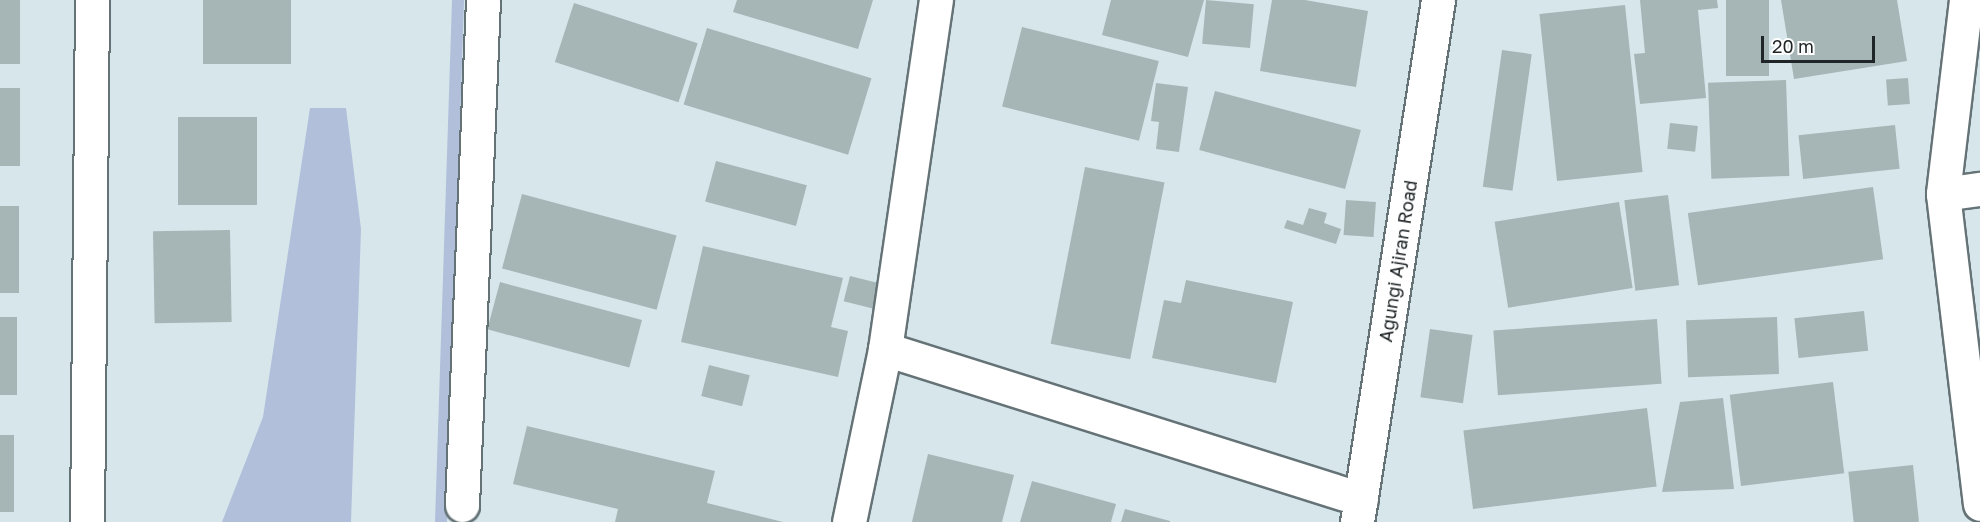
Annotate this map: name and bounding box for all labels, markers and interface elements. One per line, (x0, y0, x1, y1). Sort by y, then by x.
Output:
scale bar (1764, 24, 1878, 62)
text: 20 m (1772, 35, 1814, 57)
street label: Agungi Ajiran Road (1375, 178, 1421, 344)

